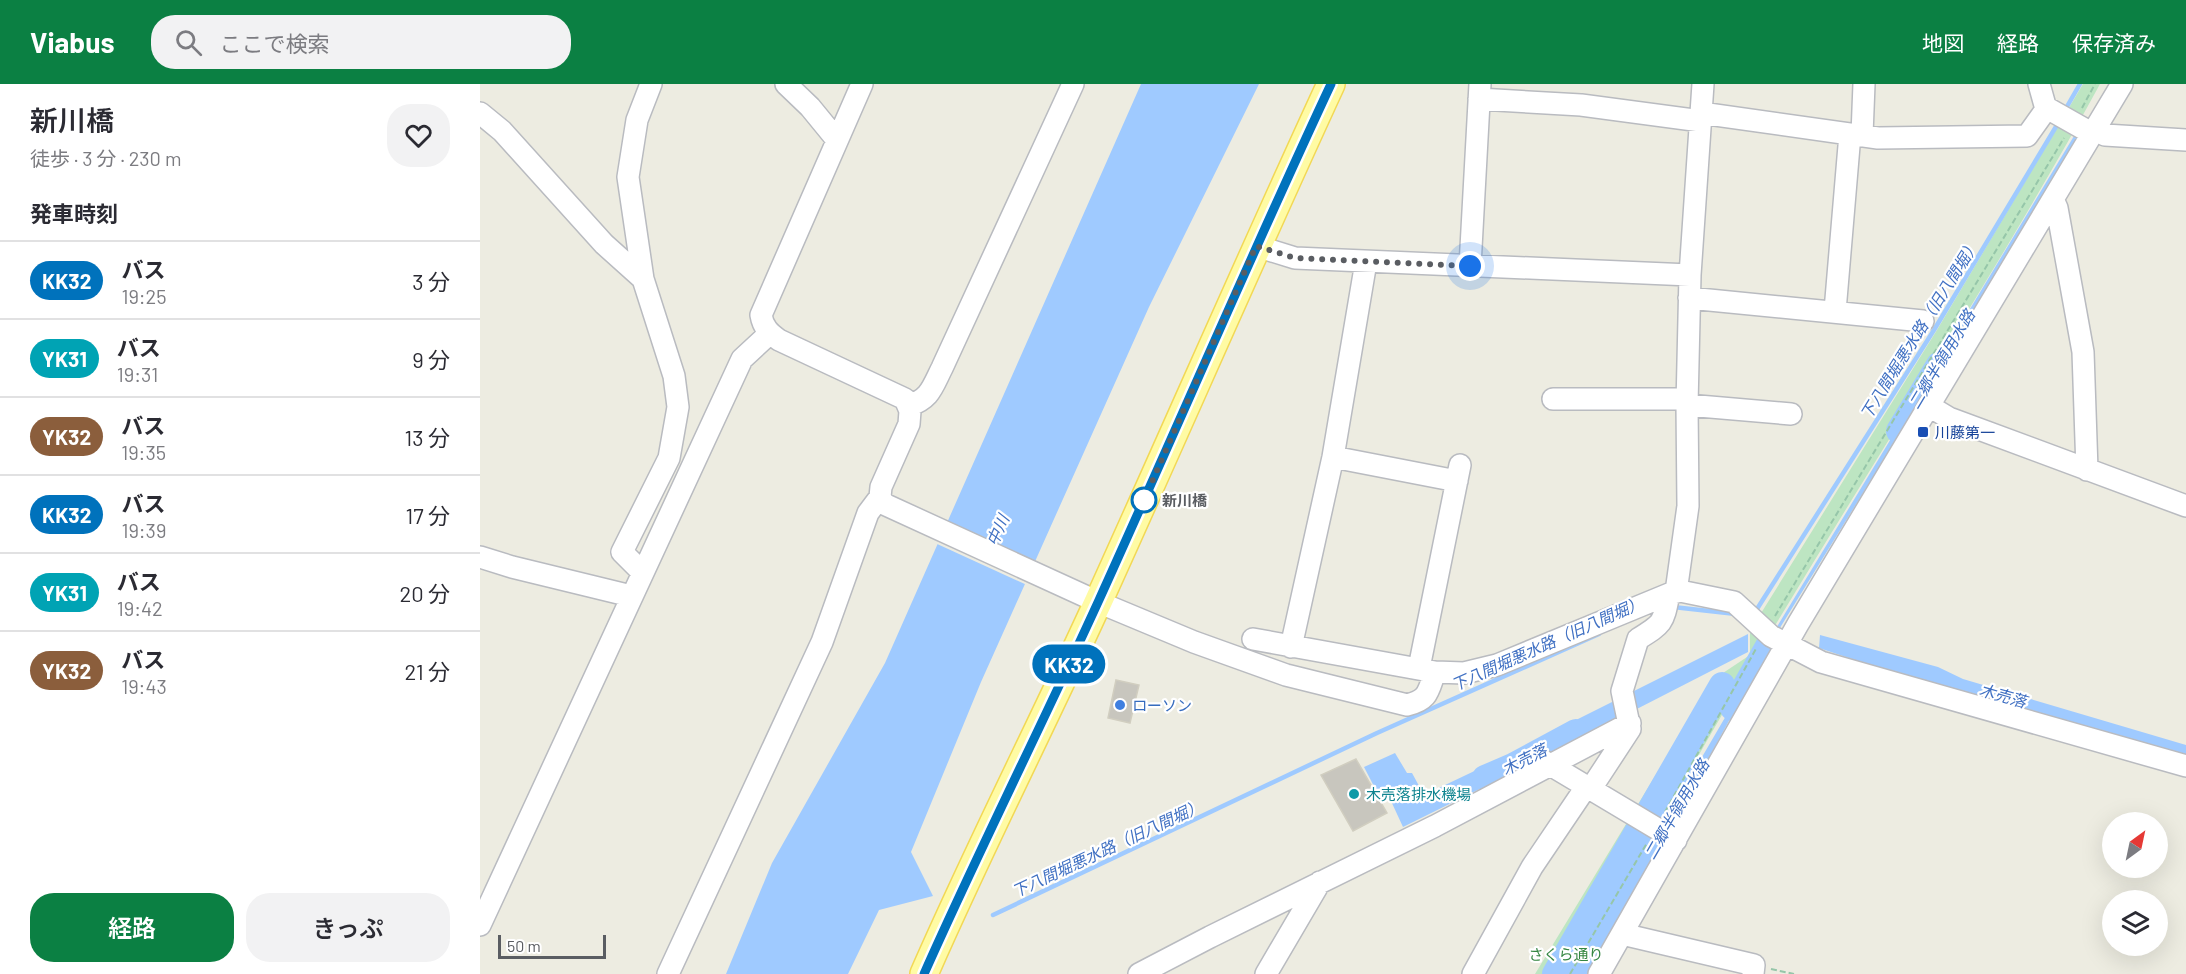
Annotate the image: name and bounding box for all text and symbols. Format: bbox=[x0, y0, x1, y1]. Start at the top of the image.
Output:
search box bbox=[151, 15, 571, 69]
text: Viabus bbox=[30, 25, 115, 59]
icon: search bbox=[172, 26, 205, 59]
text: ここで検索 bbox=[220, 30, 330, 56]
text: 地図 bbox=[1922, 30, 1964, 55]
text: 経路 bbox=[1997, 30, 2039, 55]
text: 保存済み bbox=[2072, 30, 2156, 55]
text: 新川橋 bbox=[30, 103, 114, 137]
button: heart bbox=[387, 104, 450, 167]
text: 徒歩 · 3 分 · 230 m bbox=[30, 146, 181, 170]
text: 発車時刻 bbox=[30, 200, 118, 226]
water label: 下八間堀悪水路（旧八間堀） bbox=[1856, 236, 1982, 422]
your location bbox=[1455, 251, 1485, 281]
text: バス bbox=[121, 256, 165, 282]
text: KK32 bbox=[42, 268, 91, 293]
text: 3 分 bbox=[412, 268, 450, 294]
text: 19:25 bbox=[121, 284, 167, 308]
water label: 二郷半領用水路 bbox=[1904, 304, 1979, 412]
text: バス bbox=[117, 334, 161, 360]
text: YK31 bbox=[42, 346, 87, 371]
text: 9 分 bbox=[412, 346, 450, 372]
text: 19:31 bbox=[117, 362, 158, 386]
text: バス bbox=[121, 412, 165, 438]
place label: 川藤第一 bbox=[1935, 423, 1995, 441]
text: YK32 bbox=[42, 424, 91, 449]
text: 13 分 bbox=[405, 424, 450, 450]
marker: 川藤第一 bbox=[1916, 425, 1930, 439]
text: 19:35 bbox=[121, 440, 166, 464]
marker: 新川橋 bbox=[1131, 487, 1157, 513]
text: バス bbox=[121, 490, 165, 516]
place label: 新川橋 bbox=[1162, 491, 1208, 509]
text: KK32 bbox=[42, 502, 91, 527]
text: 17 分 bbox=[405, 502, 450, 528]
water label: 中川 bbox=[982, 510, 1013, 548]
text: 19:39 bbox=[121, 518, 166, 542]
text: バス bbox=[117, 568, 161, 594]
text: YK31 bbox=[42, 580, 87, 605]
text: 20 分 bbox=[399, 580, 450, 606]
water label: 下八間堀悪水路（旧八間堀） bbox=[1448, 592, 1646, 694]
text: 19:42 bbox=[117, 596, 163, 620]
line badge: KK32 bbox=[1027, 644, 1111, 684]
text: バス bbox=[121, 646, 165, 672]
text: KK32 bbox=[1044, 652, 1094, 677]
text: YK32 bbox=[42, 658, 91, 683]
text: 21 分 bbox=[404, 658, 450, 684]
text: 19:43 bbox=[121, 674, 167, 698]
water label: 木売落 bbox=[1977, 679, 2032, 712]
place label: ローソン bbox=[1132, 696, 1192, 714]
marker: ローソン bbox=[1113, 698, 1127, 712]
water label: 木売落 bbox=[1498, 738, 1552, 778]
water label: 二郷半領用水路 bbox=[1640, 754, 1713, 862]
place label: 木売落排水機場 bbox=[1366, 785, 1471, 803]
marker: 木売落排水機場 bbox=[1347, 787, 1361, 801]
water label: 下八間堀悪水路（旧八間堀） bbox=[1009, 795, 1205, 901]
north arrow bbox=[2102, 812, 2168, 878]
map controls bbox=[2102, 812, 2168, 956]
button: layers bbox=[2102, 890, 2168, 956]
button: 経路 bbox=[30, 893, 234, 962]
button: きっぷ bbox=[246, 893, 450, 962]
scale bar bbox=[498, 932, 606, 960]
text: 50 m bbox=[507, 936, 541, 955]
park label: さくら通り bbox=[1528, 945, 1604, 963]

